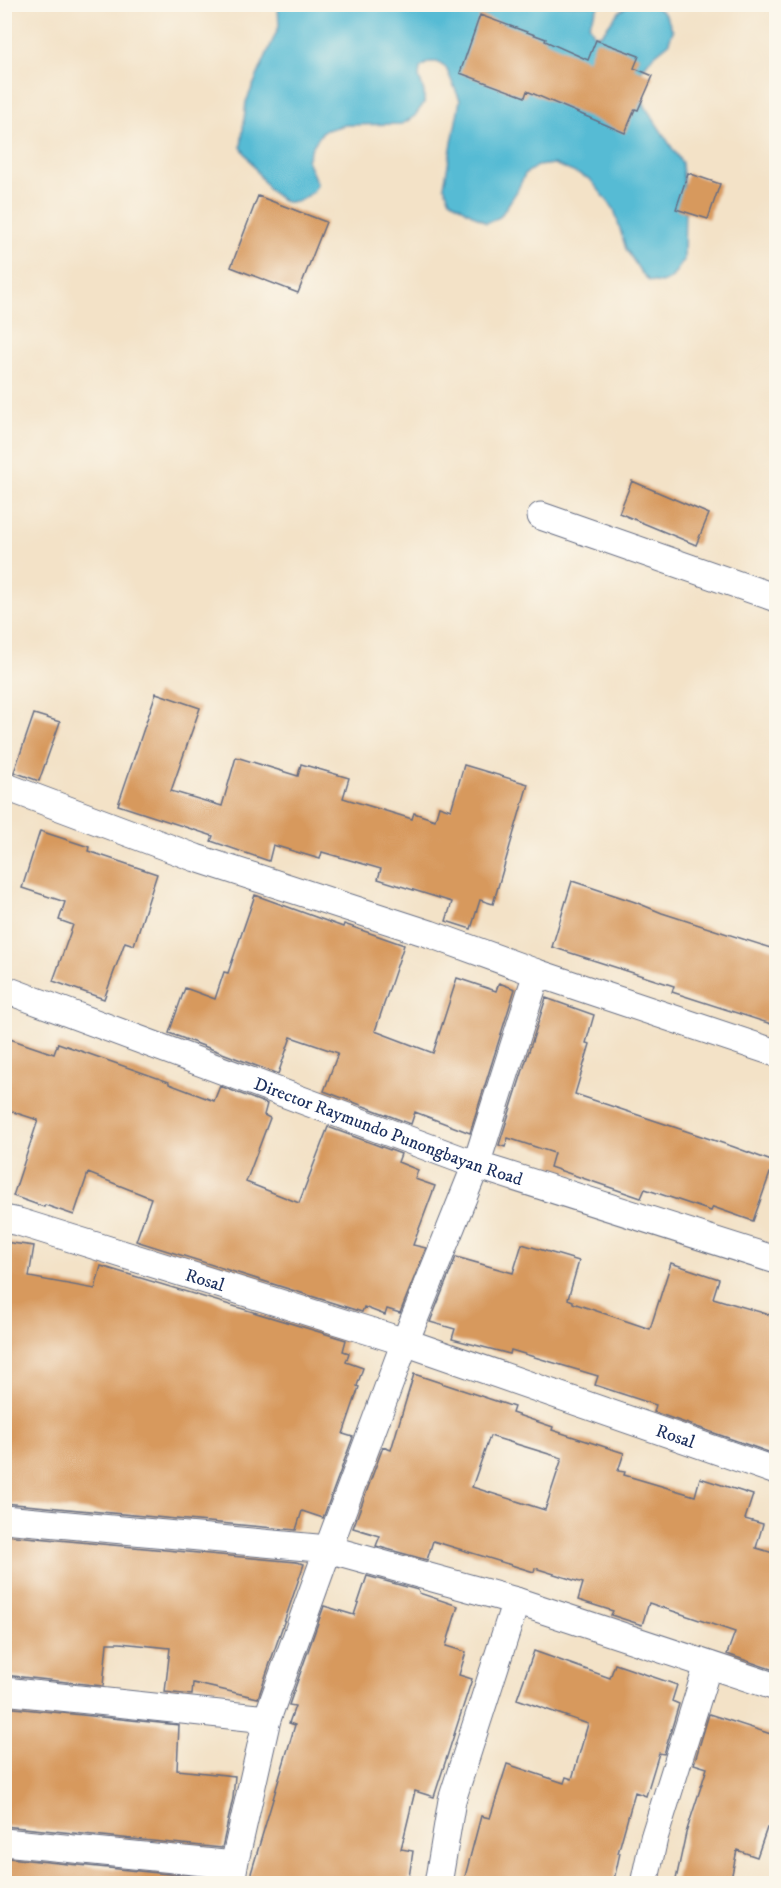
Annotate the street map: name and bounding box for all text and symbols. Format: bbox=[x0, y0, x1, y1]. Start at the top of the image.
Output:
street label: Director Raymundo Punongbayan Road bbox=[251, 1073, 525, 1191]
street label: Rosal bbox=[182, 1264, 227, 1297]
street label: Rosal bbox=[653, 1420, 698, 1454]

